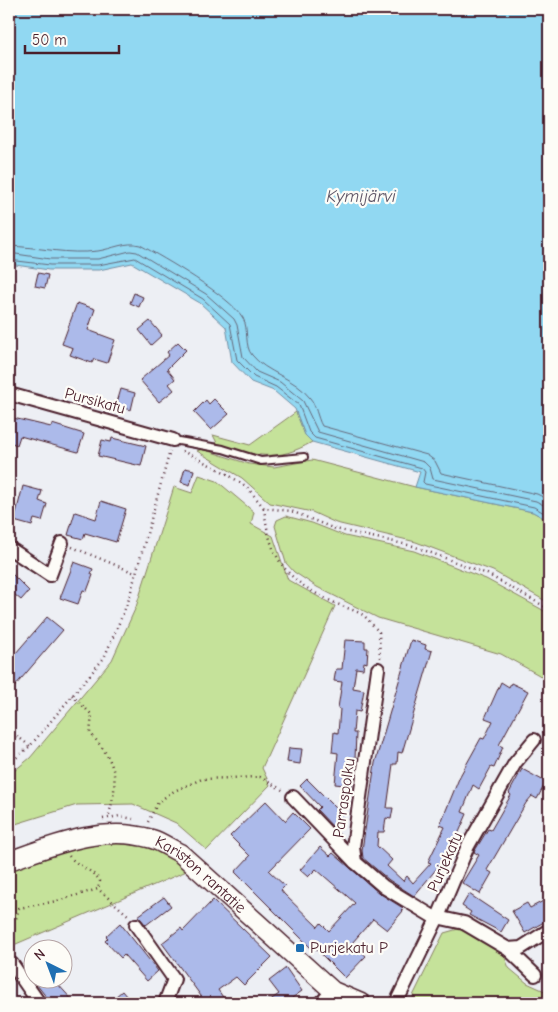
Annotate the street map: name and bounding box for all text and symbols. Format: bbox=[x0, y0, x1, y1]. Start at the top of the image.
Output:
scale bar bbox=[25, 22, 119, 54]
text: 50 m bbox=[32, 31, 67, 49]
water label: Kymijärvi bbox=[326, 186, 397, 207]
street label: Pursikatu bbox=[63, 384, 127, 418]
street label: Parraspolku bbox=[330, 757, 358, 839]
street label: Purjekatu bbox=[424, 829, 466, 895]
street label: Kariston rantatie bbox=[152, 832, 250, 917]
place label: Purjekatu P bbox=[310, 939, 388, 957]
north arrow bbox=[22, 940, 72, 990]
marker: Purjekatu P bbox=[294, 942, 306, 954]
text: N bbox=[31, 945, 49, 964]

